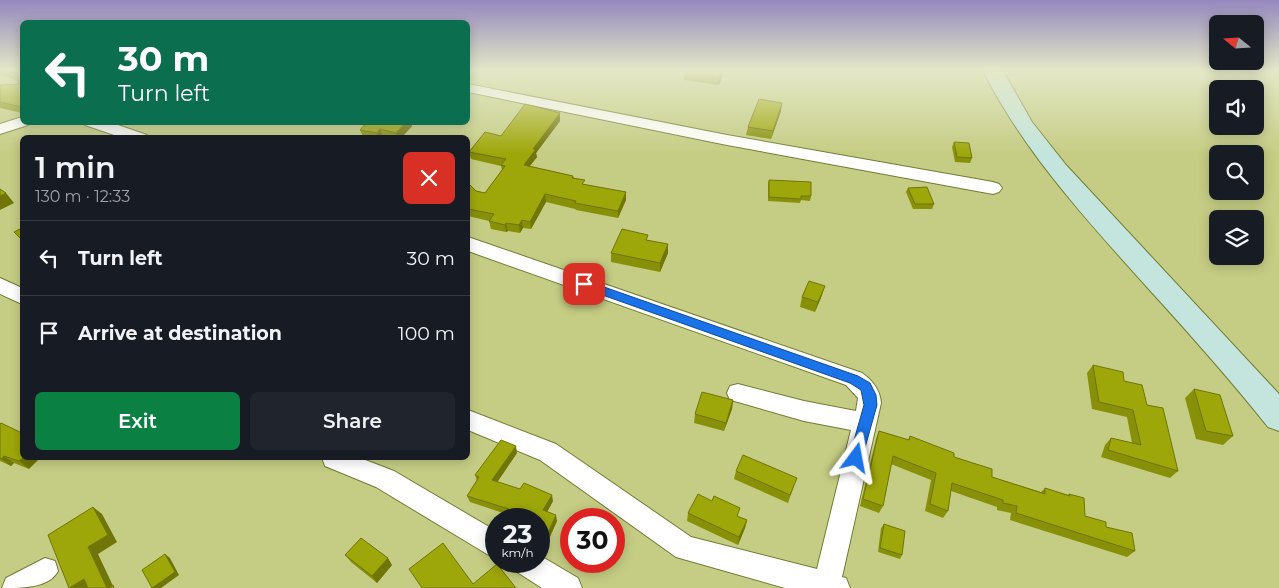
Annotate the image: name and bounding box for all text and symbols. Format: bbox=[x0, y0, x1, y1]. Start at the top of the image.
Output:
north arrow bbox=[1209, 15, 1264, 70]
map controls bbox=[1209, 15, 1264, 265]
text: 30 m bbox=[118, 37, 209, 80]
icon: left bbox=[35, 40, 100, 105]
text: Turn left bbox=[118, 80, 210, 107]
button: sound bbox=[1209, 80, 1264, 135]
button: search bbox=[1209, 145, 1264, 200]
text: 1 min bbox=[35, 149, 116, 186]
button: close bbox=[403, 152, 455, 204]
text: 130 m · 12:33 bbox=[35, 187, 130, 206]
button: layers bbox=[1209, 210, 1264, 265]
icon: left bbox=[35, 244, 63, 272]
text: Turn left bbox=[78, 247, 163, 270]
text: 30 m bbox=[407, 247, 455, 270]
pin bbox=[563, 263, 605, 305]
icon: arrive bbox=[570, 270, 598, 298]
icon: arrive bbox=[35, 319, 63, 347]
text: Arrive at destination bbox=[78, 322, 282, 345]
text: 100 m bbox=[398, 322, 455, 345]
button: Exit bbox=[35, 392, 240, 450]
button: Share bbox=[250, 392, 455, 450]
position arrow bbox=[829, 431, 881, 483]
speed limit sign: 30 bbox=[560, 508, 625, 573]
text: 23 bbox=[503, 519, 532, 549]
text: km/h bbox=[501, 545, 534, 560]

